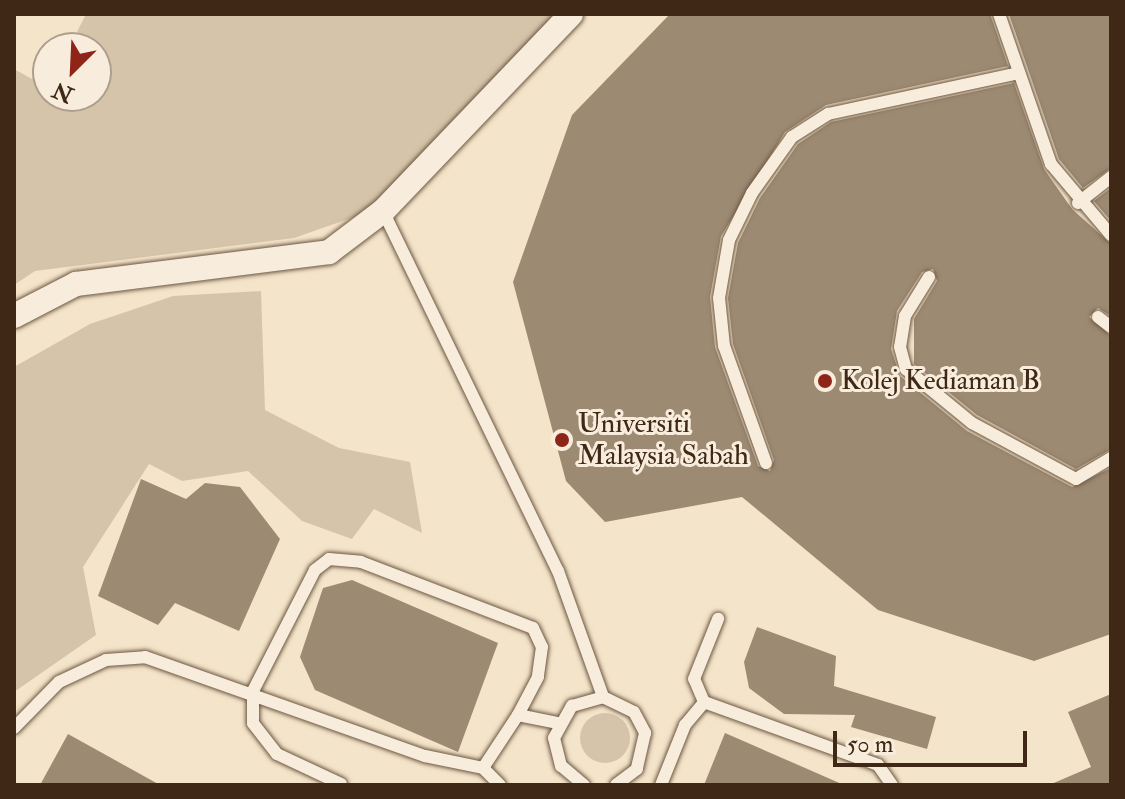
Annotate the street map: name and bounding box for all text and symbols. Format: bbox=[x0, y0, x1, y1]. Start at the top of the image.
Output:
north arrow bbox=[32, 32, 112, 112]
text: N bbox=[48, 75, 78, 109]
place label: Kolej Kediaman B bbox=[841, 364, 1040, 398]
marker: Kolej Kediaman B bbox=[816, 372, 834, 390]
place label: Universiti Malaysia Sabah bbox=[578, 407, 749, 473]
marker: Universiti Malaysia Sabah bbox=[553, 431, 571, 449]
scale bar bbox=[837, 715, 1031, 765]
text: 50 m bbox=[847, 729, 893, 760]

